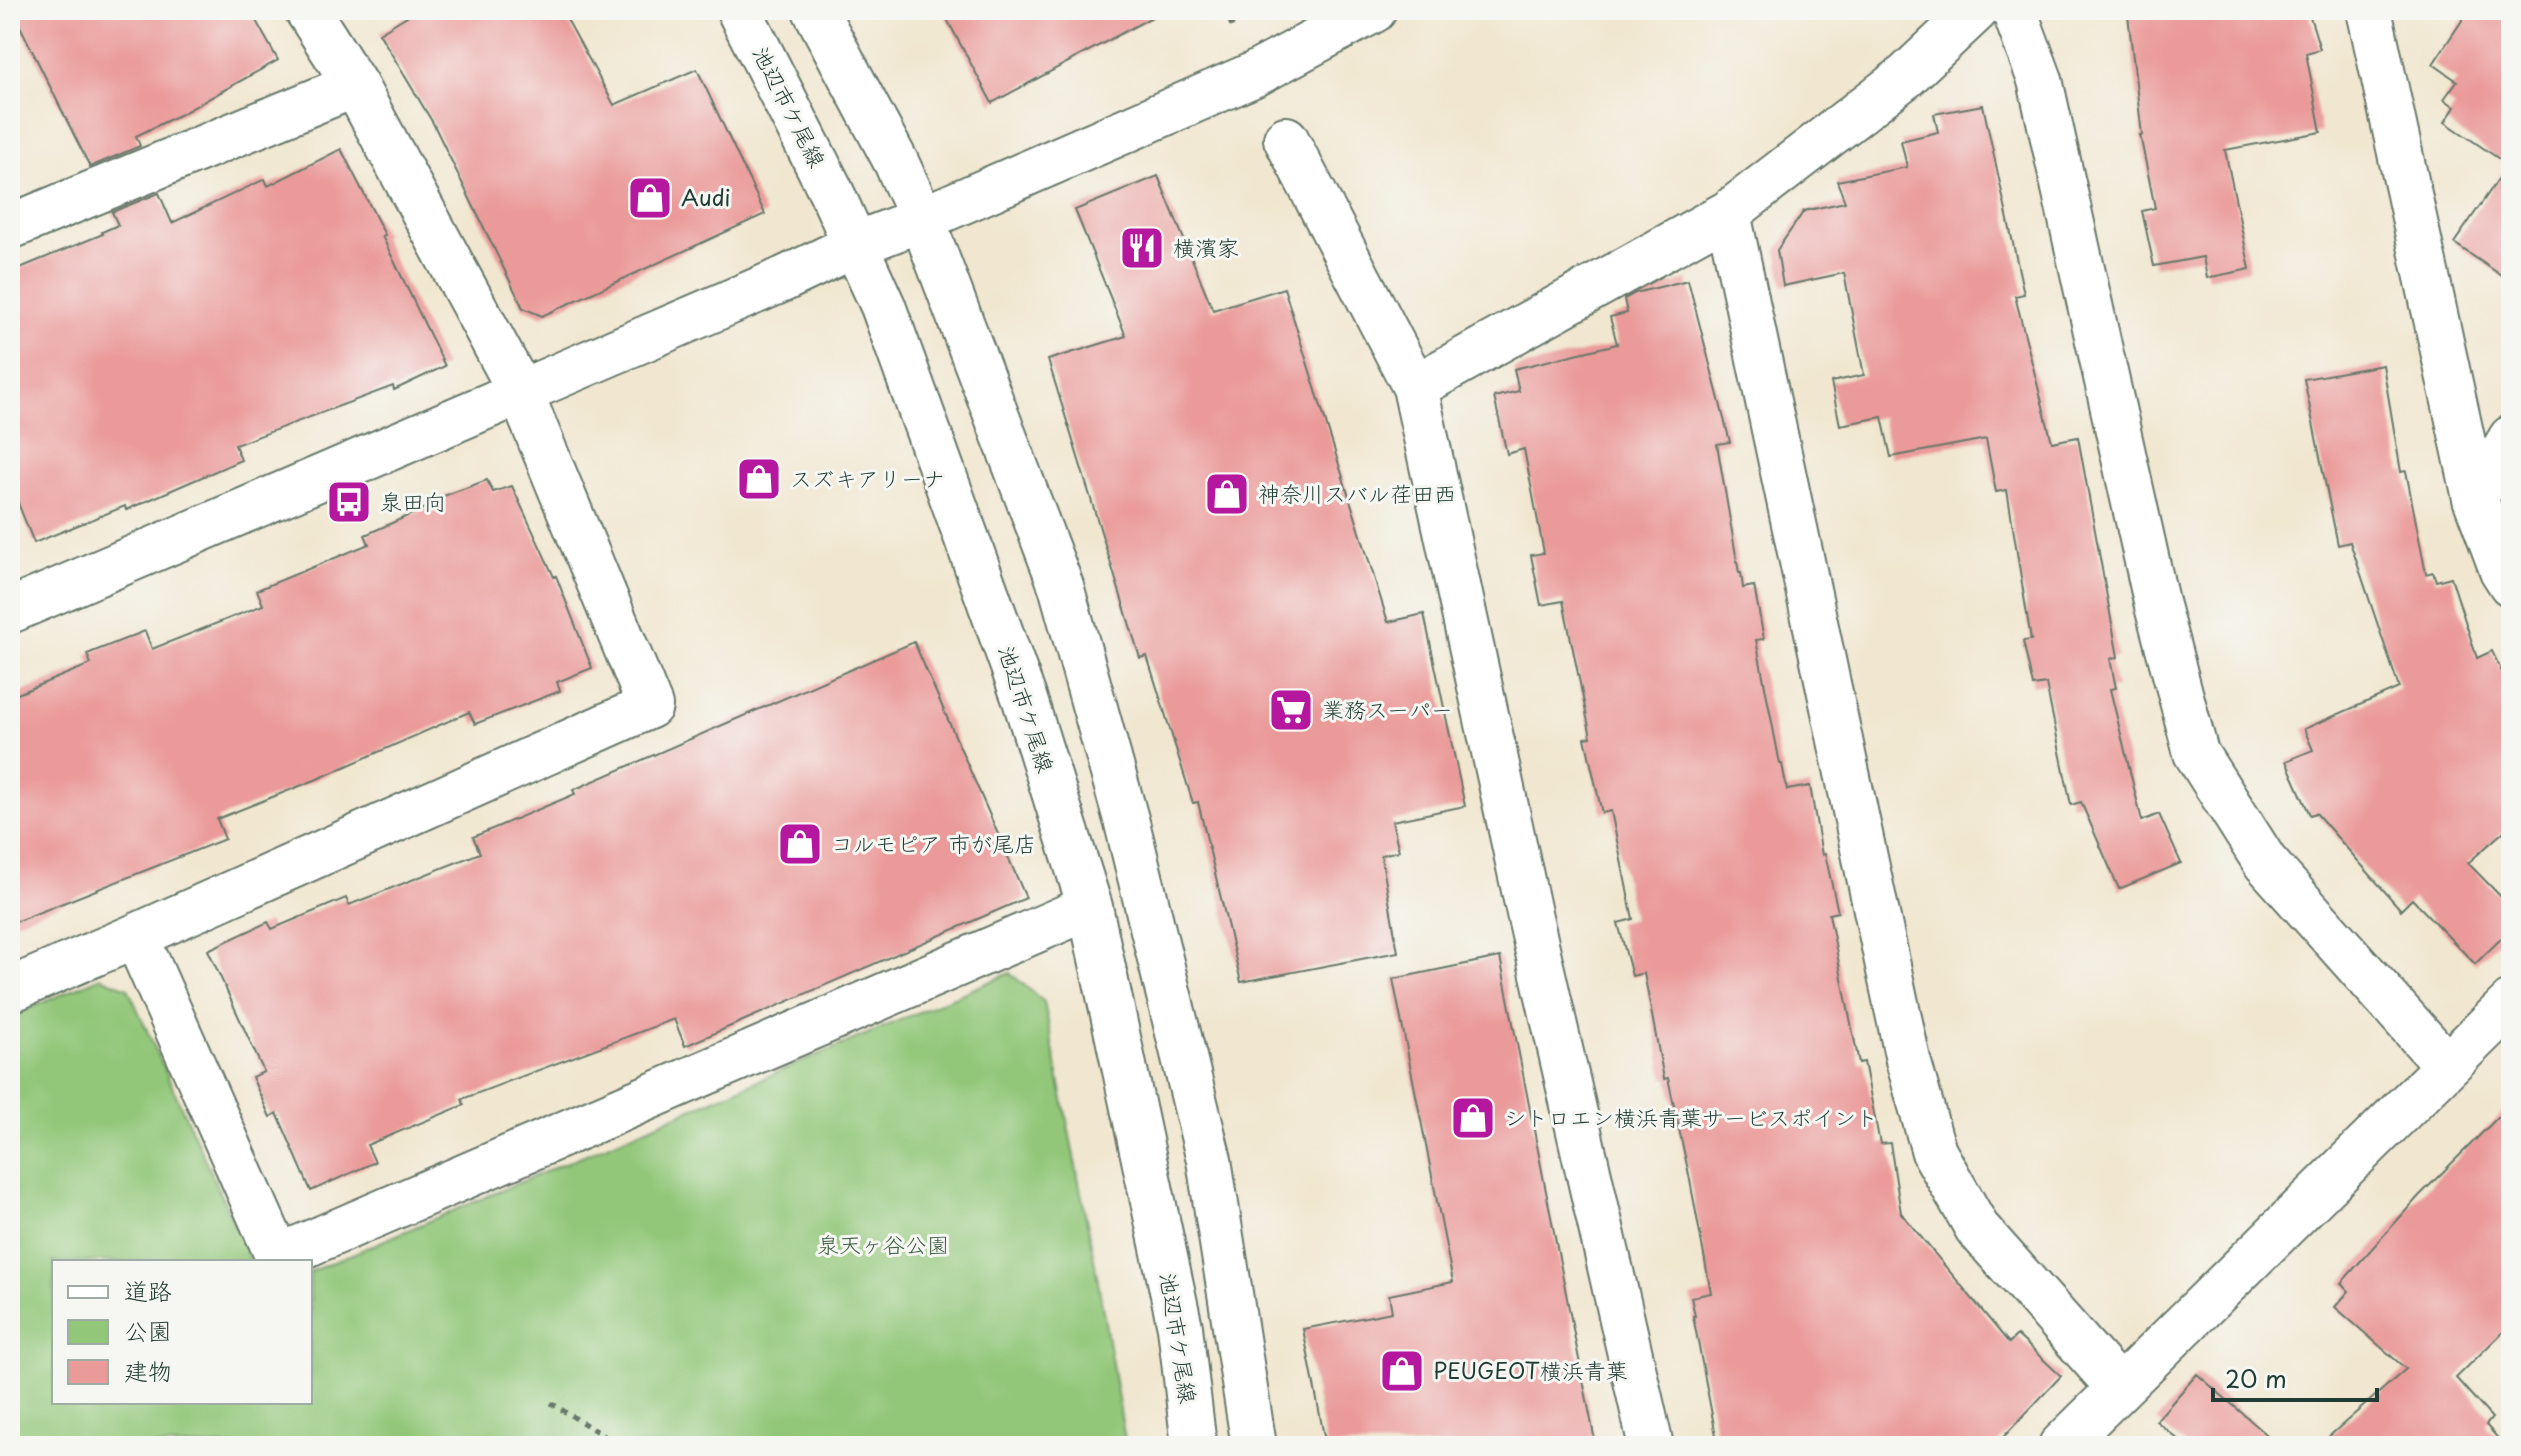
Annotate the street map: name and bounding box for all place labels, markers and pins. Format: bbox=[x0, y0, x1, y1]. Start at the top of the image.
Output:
shop icon: Audi bbox=[626, 174, 674, 222]
place label: Audi bbox=[681, 180, 731, 213]
restaurant icon: 横濱家 bbox=[1118, 224, 1166, 272]
place label: 横濱家 bbox=[1173, 230, 1239, 263]
shop icon: スズキアリーナ bbox=[735, 455, 783, 503]
place label: スズキアリーナ bbox=[790, 461, 945, 494]
shop icon: 神奈川スバル荏田西 bbox=[1203, 470, 1251, 518]
place label: 神奈川スバル荏田西 bbox=[1258, 476, 1456, 509]
bus stop icon: 泉田向 bbox=[325, 478, 373, 526]
place label: 泉田向 bbox=[380, 484, 446, 517]
supermarket icon: 業務スーパー bbox=[1267, 686, 1315, 734]
place label: 業務スーパー bbox=[1322, 692, 1453, 725]
shop icon: コルモピア 市が尾店 bbox=[776, 820, 824, 868]
place label: コルモピア 市が尾店 bbox=[831, 826, 1036, 859]
shop icon: シトロエン横浜青葉サービスポイント bbox=[1449, 1094, 1497, 1142]
place label: シトロエン横浜青葉サービスポイント bbox=[1504, 1100, 1878, 1133]
shop icon: PEUGEOT横浜青葉 bbox=[1378, 1347, 1426, 1395]
place label: PEUGEOT横浜青葉 bbox=[1433, 1353, 1628, 1386]

